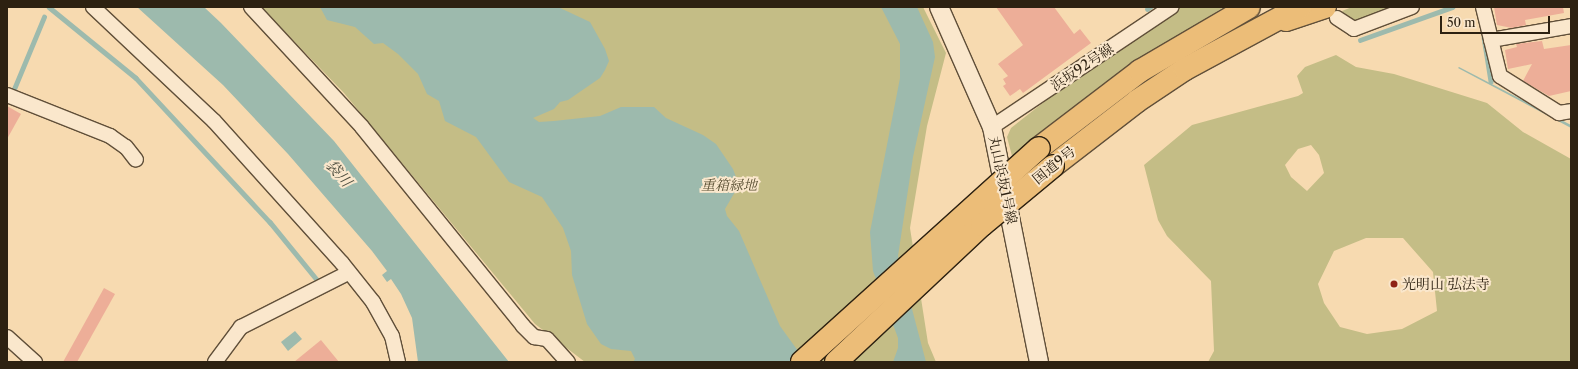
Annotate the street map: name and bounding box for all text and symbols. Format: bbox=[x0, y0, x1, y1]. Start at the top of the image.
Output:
scale bar bbox=[1442, 8, 1552, 34]
text: 50 m bbox=[1447, 15, 1476, 30]
street label: 浜坂92号線 bbox=[1047, 40, 1117, 94]
street label: 丸山浜坂1号線 bbox=[985, 134, 1021, 226]
street label: 国道9号 bbox=[1029, 143, 1079, 187]
water label: 袋川 bbox=[322, 156, 356, 190]
park label: 重箱緑地 bbox=[701, 177, 757, 193]
place label: 光明山 弘法寺 bbox=[1402, 276, 1490, 292]
marker: 光明山 弘法寺 bbox=[1389, 279, 1399, 289]

